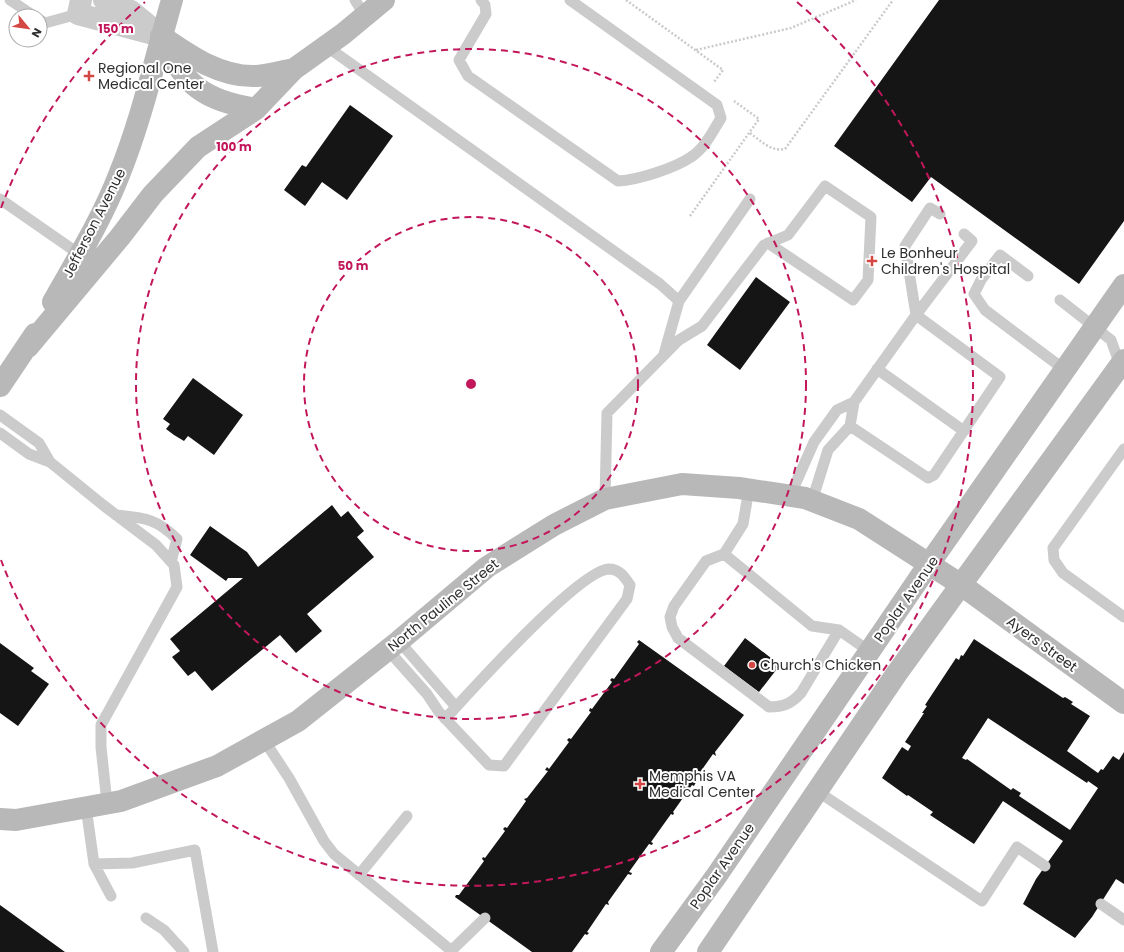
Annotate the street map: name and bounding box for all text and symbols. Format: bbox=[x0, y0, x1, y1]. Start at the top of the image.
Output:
north arrow bbox=[8, 8, 48, 48]
text: 150 m bbox=[98, 20, 134, 37]
text: N bbox=[28, 25, 46, 40]
place label: Regional One Medical Center bbox=[98, 58, 204, 94]
marker: Regional One Medical Center bbox=[83, 70, 95, 82]
text: 100 m bbox=[216, 138, 252, 155]
street label: Jefferson Avenue bbox=[58, 164, 130, 281]
place label: Le Bonheur Children's Hospital bbox=[881, 243, 1010, 279]
marker: Le Bonheur Children's Hospital bbox=[866, 255, 878, 267]
text: 50 m bbox=[338, 257, 369, 274]
centre of rings bbox=[464, 377, 478, 391]
street label: Poplar Avenue bbox=[869, 552, 943, 646]
street label: North Pauline Street bbox=[383, 554, 503, 656]
street label: Ayers Street bbox=[1002, 611, 1082, 677]
place label: Church's Chicken bbox=[760, 655, 881, 675]
marker: Church's Chicken bbox=[747, 660, 757, 670]
place label: Memphis VA Medical Center bbox=[649, 766, 755, 802]
marker: Memphis VA Medical Center bbox=[634, 778, 646, 790]
street label: Poplar Avenue bbox=[685, 819, 759, 913]

